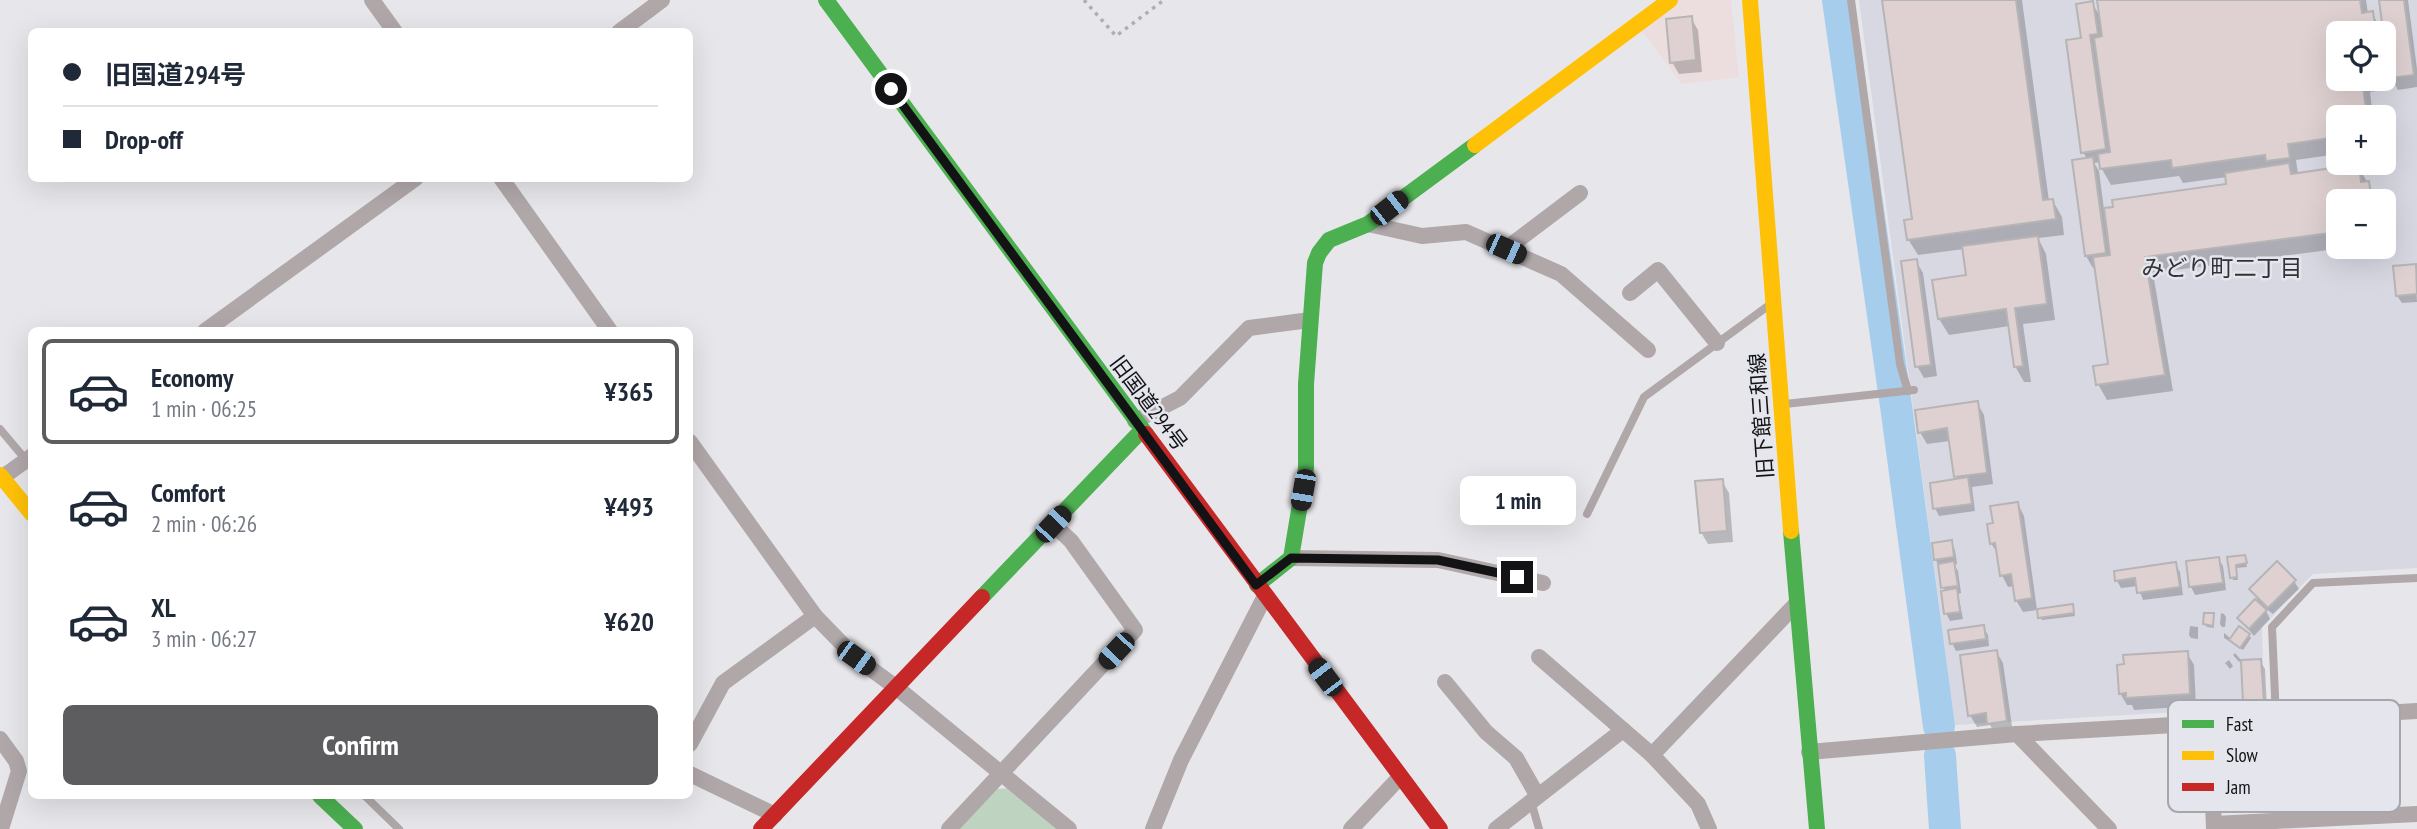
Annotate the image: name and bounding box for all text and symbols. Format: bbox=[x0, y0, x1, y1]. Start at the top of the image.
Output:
map controls bbox=[2326, 21, 2396, 259]
button: locate bbox=[2326, 21, 2396, 91]
text: 旧国道294号 bbox=[105, 58, 246, 91]
route start bbox=[875, 73, 907, 105]
button: + bbox=[2326, 105, 2396, 175]
text: Drop-off bbox=[105, 123, 183, 156]
car bbox=[1366, 187, 1413, 229]
button: − bbox=[2326, 189, 2396, 259]
car bbox=[1483, 231, 1530, 267]
district label: みどり町二丁目 bbox=[2142, 253, 2303, 282]
street label: 旧国道294号 bbox=[1104, 350, 1194, 456]
street label: 旧下館三和線 bbox=[1743, 352, 1779, 480]
icon: car bbox=[67, 360, 130, 423]
text: Economy bbox=[151, 361, 233, 394]
text: ¥365 bbox=[604, 375, 654, 408]
text: 1 min · 06:25 bbox=[151, 394, 257, 423]
car bbox=[1290, 467, 1317, 513]
icon: car bbox=[67, 475, 130, 538]
text: Comfort bbox=[151, 476, 225, 509]
callout: 1 min bbox=[1459, 476, 1575, 524]
text: 1 min bbox=[1495, 486, 1541, 515]
text: ¥493 bbox=[604, 490, 654, 523]
car bbox=[1031, 501, 1076, 547]
text: 2 min · 06:26 bbox=[151, 509, 257, 538]
route end bbox=[1501, 561, 1533, 593]
icon: car bbox=[67, 590, 130, 653]
text: XL bbox=[151, 591, 176, 624]
text: ¥620 bbox=[604, 605, 654, 638]
text: 3 min · 06:27 bbox=[151, 624, 257, 653]
car bbox=[1094, 628, 1139, 674]
car bbox=[833, 637, 880, 679]
car bbox=[1304, 654, 1347, 700]
legend bbox=[2168, 700, 2400, 812]
button: Confirm bbox=[63, 705, 658, 785]
text: Fast bbox=[2226, 712, 2254, 736]
text: Slow bbox=[2226, 743, 2259, 767]
text: Jam bbox=[2225, 775, 2251, 799]

